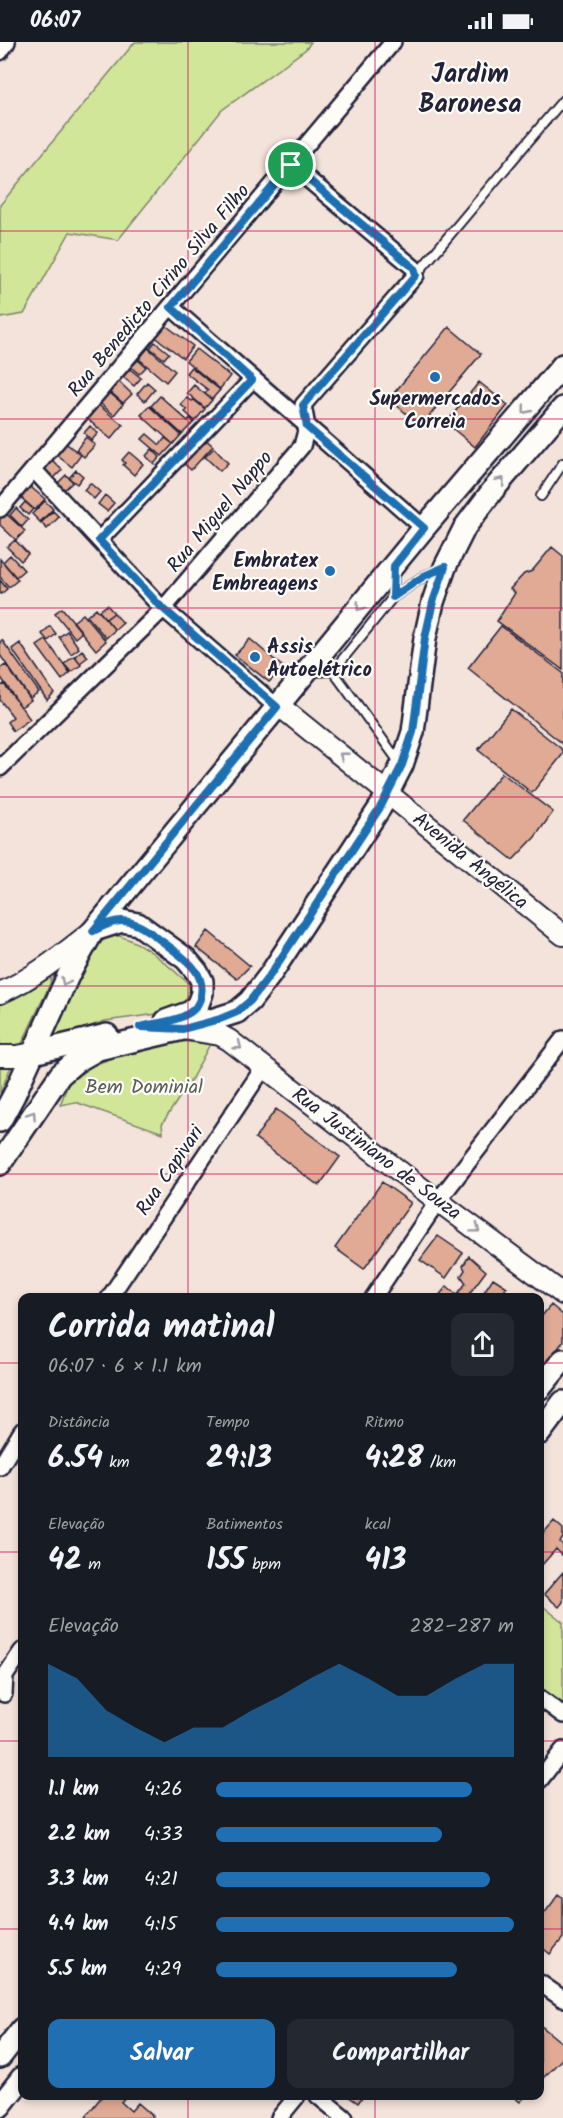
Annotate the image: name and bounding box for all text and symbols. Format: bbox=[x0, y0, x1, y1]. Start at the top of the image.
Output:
text: 06:07 bbox=[30, 4, 80, 39]
district label: Jardim Baronesa bbox=[418, 54, 522, 126]
pin bbox=[265, 139, 316, 190]
icon: arrive bbox=[274, 148, 307, 181]
street label: Rua Benedicto Cirino Silva Filho bbox=[60, 177, 259, 405]
marker: Supermercados Correia bbox=[428, 370, 442, 384]
place label: Supermercados Correia bbox=[369, 384, 501, 439]
one-way arrow bbox=[522, 403, 533, 414]
street label: Rua Miguel Nappo bbox=[160, 444, 281, 581]
one-way arrow bbox=[493, 477, 504, 488]
place label: Embratex Embreagens bbox=[212, 546, 319, 601]
marker: Embratex Embreagens bbox=[323, 564, 337, 578]
one-way arrow bbox=[356, 600, 367, 611]
place label: Assis Autoelétrico bbox=[267, 632, 372, 687]
marker: Assis Autoelétrico bbox=[248, 650, 262, 664]
one-way arrow bbox=[339, 752, 350, 763]
street label: Avenida Angélica bbox=[405, 805, 535, 918]
one-way arrow bbox=[61, 976, 73, 987]
one-way arrow bbox=[231, 1039, 242, 1050]
park label: Bem Dominial bbox=[85, 1072, 203, 1104]
street label: Rua Justiniano de Souza bbox=[284, 1080, 468, 1229]
one-way arrow bbox=[25, 1111, 36, 1122]
street label: Rua Capivari bbox=[128, 1118, 214, 1223]
one-way arrow bbox=[469, 1221, 480, 1232]
text: Corrida matinal bbox=[48, 1302, 274, 1355]
button: share bbox=[451, 1313, 514, 1376]
text: 06:07 · 6 × 1.1 km bbox=[48, 1351, 202, 1383]
text: Distância bbox=[48, 1410, 110, 1435]
text: Tempo bbox=[206, 1410, 250, 1435]
text: Ritmo bbox=[365, 1410, 404, 1435]
text: 6.54 bbox=[48, 1435, 103, 1483]
text: 29:13 bbox=[206, 1435, 272, 1483]
text: 4:28 bbox=[365, 1435, 424, 1483]
text: km bbox=[103, 1450, 130, 1475]
text: /km bbox=[424, 1450, 456, 1475]
text: Elevação bbox=[48, 1512, 105, 1537]
text: Batimentos bbox=[206, 1512, 283, 1537]
text: kcal bbox=[365, 1512, 391, 1537]
text: 42 bbox=[48, 1537, 82, 1585]
text: 155 bbox=[206, 1537, 246, 1585]
text: 413 bbox=[365, 1537, 406, 1585]
text: m bbox=[82, 1552, 101, 1577]
text: bpm bbox=[246, 1552, 281, 1577]
text: Elevação bbox=[48, 1611, 119, 1643]
text: 282–287 m bbox=[410, 1611, 514, 1643]
text: 1.1 km bbox=[48, 1774, 99, 1806]
text: 4:26 bbox=[144, 1774, 183, 1806]
text: 2.2 km bbox=[48, 1819, 110, 1851]
text: 4:33 bbox=[144, 1819, 183, 1851]
text: 3.3 km bbox=[48, 1864, 109, 1896]
text: 4:21 bbox=[144, 1864, 178, 1896]
text: 4.4 km bbox=[48, 1909, 108, 1941]
text: 4:15 bbox=[144, 1909, 177, 1941]
text: 5.5 km bbox=[48, 1954, 107, 1986]
text: 4:29 bbox=[144, 1954, 181, 1986]
button: Salvar bbox=[48, 2019, 275, 2088]
button: Compartilhar bbox=[287, 2019, 514, 2088]

